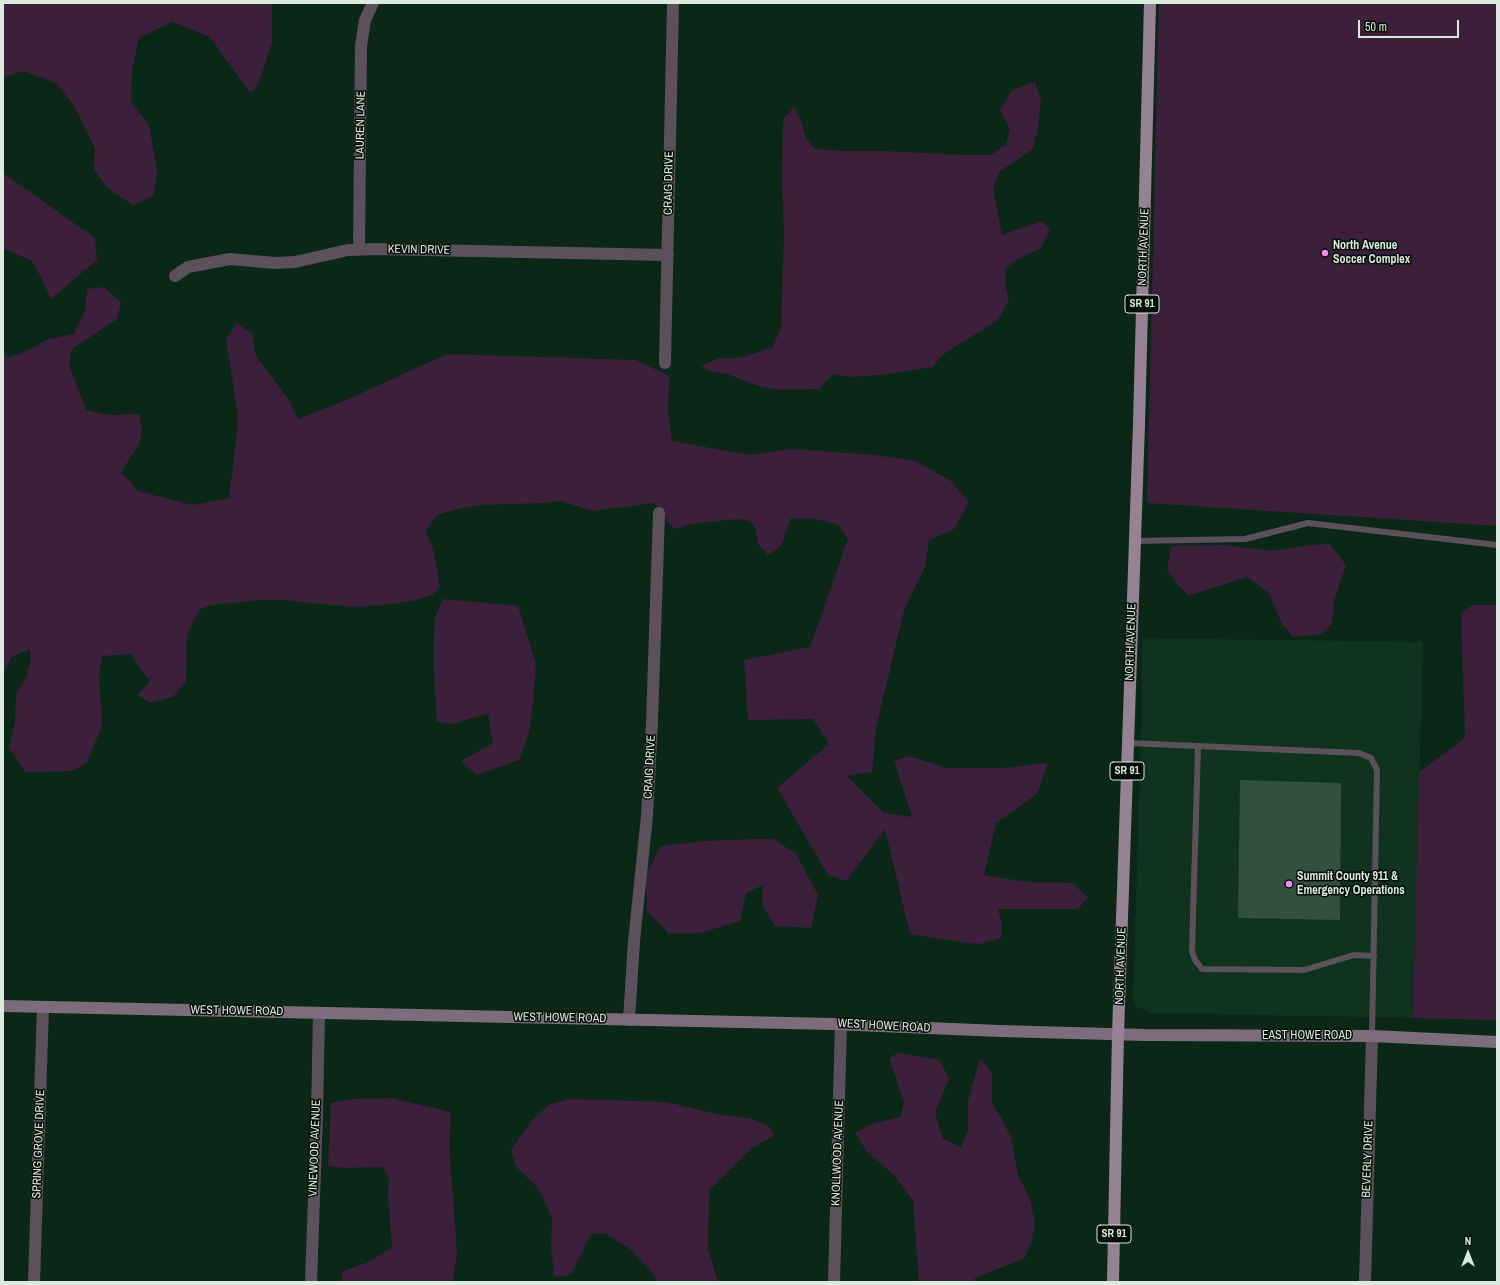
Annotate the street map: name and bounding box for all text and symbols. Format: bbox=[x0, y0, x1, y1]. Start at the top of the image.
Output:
scale bar bbox=[1360, 12, 1461, 38]
text: 50 m bbox=[1365, 19, 1387, 35]
street label: LAUREN LANE bbox=[353, 91, 369, 159]
street label: CRAIG DRIVE bbox=[661, 151, 677, 215]
street label: NORTH AVENUE bbox=[1135, 208, 1153, 286]
place label: North Avenue Soccer Complex bbox=[1333, 239, 1410, 267]
street label: KEVIN DRIVE bbox=[388, 242, 450, 258]
marker: North Avenue Soccer Complex bbox=[1320, 248, 1330, 258]
road number: SR 91 bbox=[1125, 295, 1159, 313]
street label: NORTH AVENUE bbox=[1122, 603, 1140, 681]
street label: CRAIG DRIVE bbox=[641, 735, 659, 799]
road number: SR 91 bbox=[1110, 762, 1144, 780]
place label: Summit County 911 & Emergency Operations bbox=[1297, 870, 1405, 898]
marker: Summit County 911 & Emergency Operations bbox=[1284, 879, 1294, 889]
street label: NORTH AVENUE bbox=[1112, 927, 1130, 1005]
street label: WEST HOWE ROAD bbox=[190, 1003, 284, 1019]
street label: WEST HOWE ROAD bbox=[513, 1010, 607, 1026]
street label: WEST HOWE ROAD bbox=[837, 1016, 931, 1036]
street label: EAST HOWE ROAD bbox=[1262, 1029, 1352, 1043]
street label: SPRING GROVE DRIVE bbox=[30, 1089, 48, 1199]
street label: VINEWOOD AVENUE bbox=[306, 1099, 324, 1197]
street label: KNOLLWOOD AVENUE bbox=[829, 1100, 847, 1206]
street label: BEVERLY DRIVE bbox=[1359, 1120, 1377, 1198]
road number: SR 91 bbox=[1097, 1225, 1131, 1243]
north arrow bbox=[1448, 1233, 1488, 1273]
text: N bbox=[1465, 1234, 1471, 1248]

